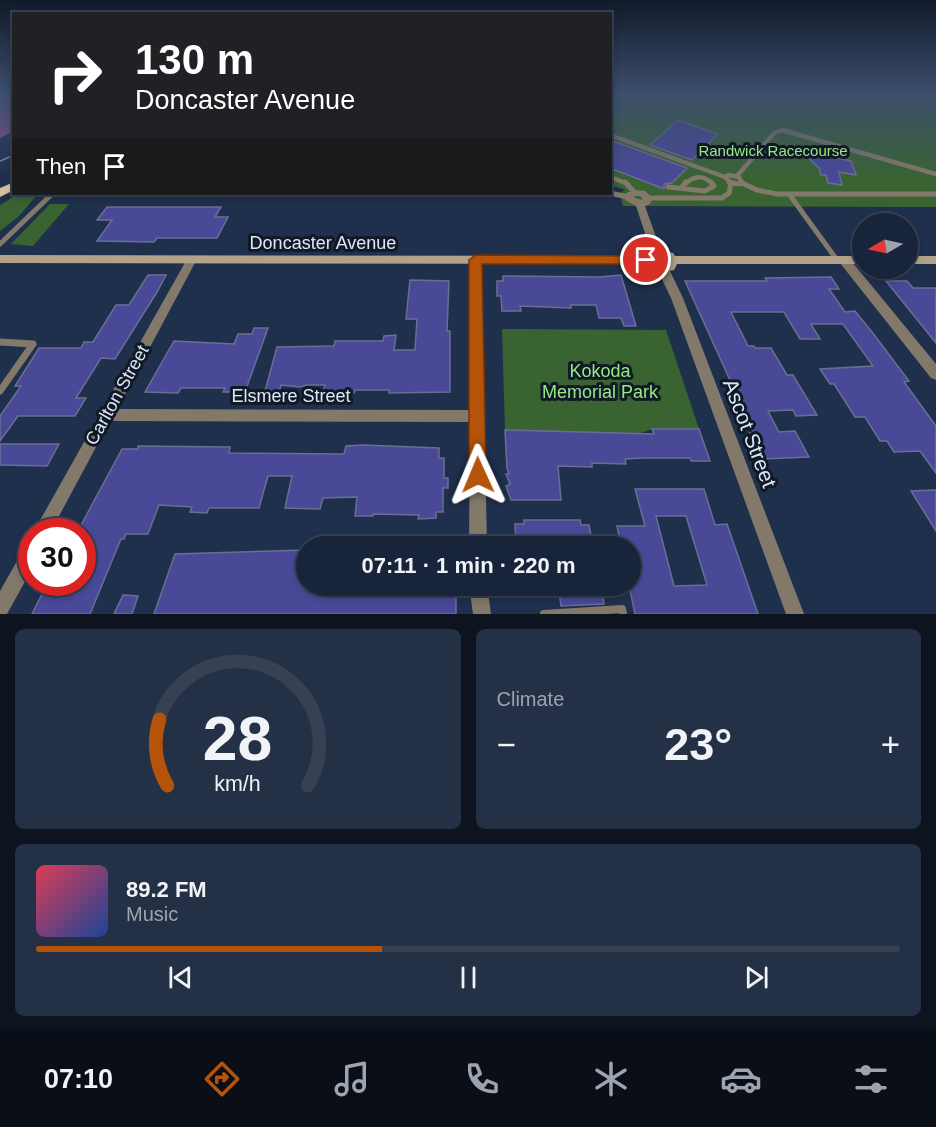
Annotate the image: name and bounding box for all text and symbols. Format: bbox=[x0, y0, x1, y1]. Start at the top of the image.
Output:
icon: right bbox=[36, 36, 114, 114]
text: 130 m bbox=[135, 36, 254, 83]
text: Doncaster Avenue bbox=[135, 85, 355, 115]
park label: Randwick Racecourse bbox=[698, 142, 848, 159]
icon: arrive bbox=[98, 150, 131, 183]
text: Then bbox=[36, 154, 86, 179]
north arrow bbox=[852, 213, 918, 279]
map controls bbox=[852, 213, 918, 279]
street label: Doncaster Avenue bbox=[250, 233, 396, 253]
pin bbox=[620, 234, 671, 285]
icon: arrive bbox=[629, 243, 662, 276]
street label: Carlton Street bbox=[81, 342, 153, 448]
park label: Kokoda Memorial Park bbox=[542, 361, 659, 402]
street label: Ascot Street bbox=[719, 375, 781, 491]
street label: Elsmere Street bbox=[231, 386, 351, 406]
position arrow bbox=[446, 443, 510, 507]
speed limit sign: 30 bbox=[18, 518, 96, 596]
text: 07:11 · 1 min · 220 m bbox=[362, 553, 576, 578]
text: Climate bbox=[497, 688, 564, 710]
text: 28 bbox=[203, 704, 272, 773]
text: 23° bbox=[664, 719, 732, 770]
text: − bbox=[497, 726, 516, 763]
text: + bbox=[881, 726, 900, 763]
text: km/h bbox=[215, 772, 261, 796]
text: 89.2 FM bbox=[126, 877, 207, 902]
text: Music bbox=[126, 903, 178, 925]
icon: previous bbox=[164, 961, 197, 994]
icon: pause bbox=[452, 961, 485, 994]
icon: next bbox=[740, 961, 773, 994]
icon: directions bbox=[201, 1058, 243, 1100]
icon: music bbox=[331, 1058, 373, 1100]
icon: phone bbox=[461, 1058, 503, 1100]
icon: climate bbox=[590, 1058, 632, 1100]
icon: car bbox=[720, 1058, 762, 1100]
icon: filters bbox=[850, 1058, 892, 1100]
text: 07:10 bbox=[44, 1064, 113, 1094]

